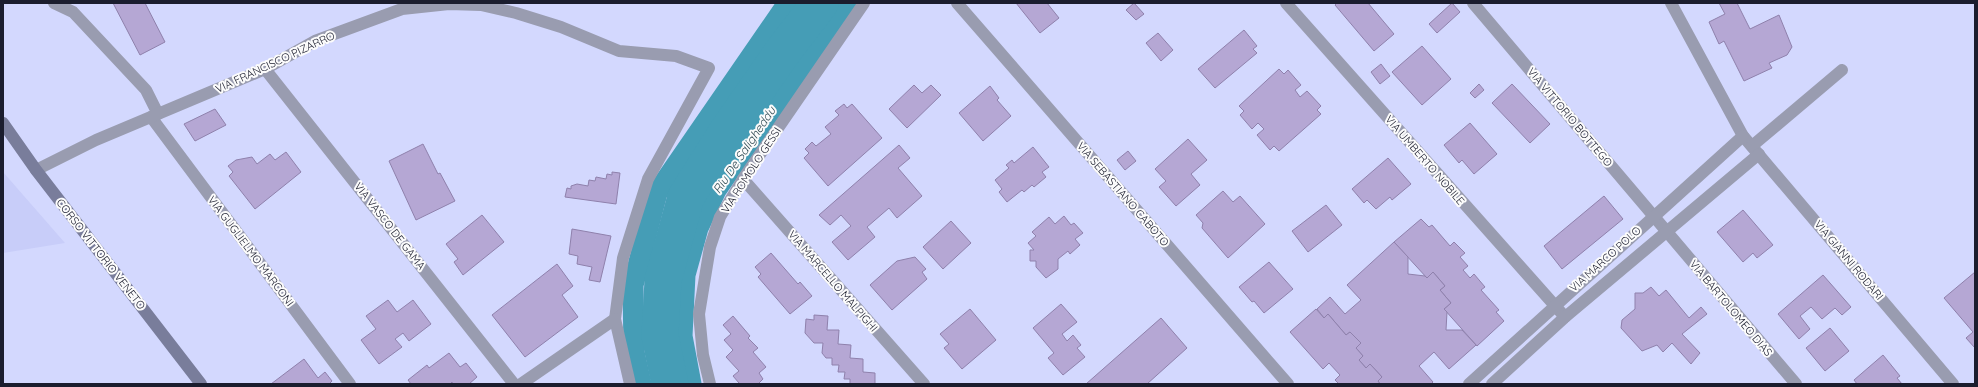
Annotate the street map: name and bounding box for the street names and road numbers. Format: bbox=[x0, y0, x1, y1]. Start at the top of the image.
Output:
street label: VIA FRANCISCO PIZARRO bbox=[213, 28, 337, 96]
street label: VIA VITTORIO BOTTEGO bbox=[1524, 65, 1616, 169]
street label: VIA UMBERTO NOBILE bbox=[1382, 112, 1468, 208]
street label: VIA ROMOLO GESSI bbox=[718, 124, 784, 216]
street label: VIA SEBASTIANO CABOTO bbox=[1074, 139, 1172, 249]
street label: VIA VASCO DE GAMA bbox=[351, 179, 429, 273]
street label: VIA GUGLIELMO MARCONI bbox=[205, 193, 297, 309]
street label: CORSO VITTORIO VENETO bbox=[53, 196, 149, 312]
street label: VIA GIANNI RODARI bbox=[1811, 217, 1887, 303]
street label: VIA MARCO POLO bbox=[1566, 223, 1644, 295]
street label: VIA MARCELLO MALPIGHI bbox=[785, 227, 881, 335]
street label: VIA BARTOLOMEO DIAS bbox=[1687, 257, 1775, 359]

